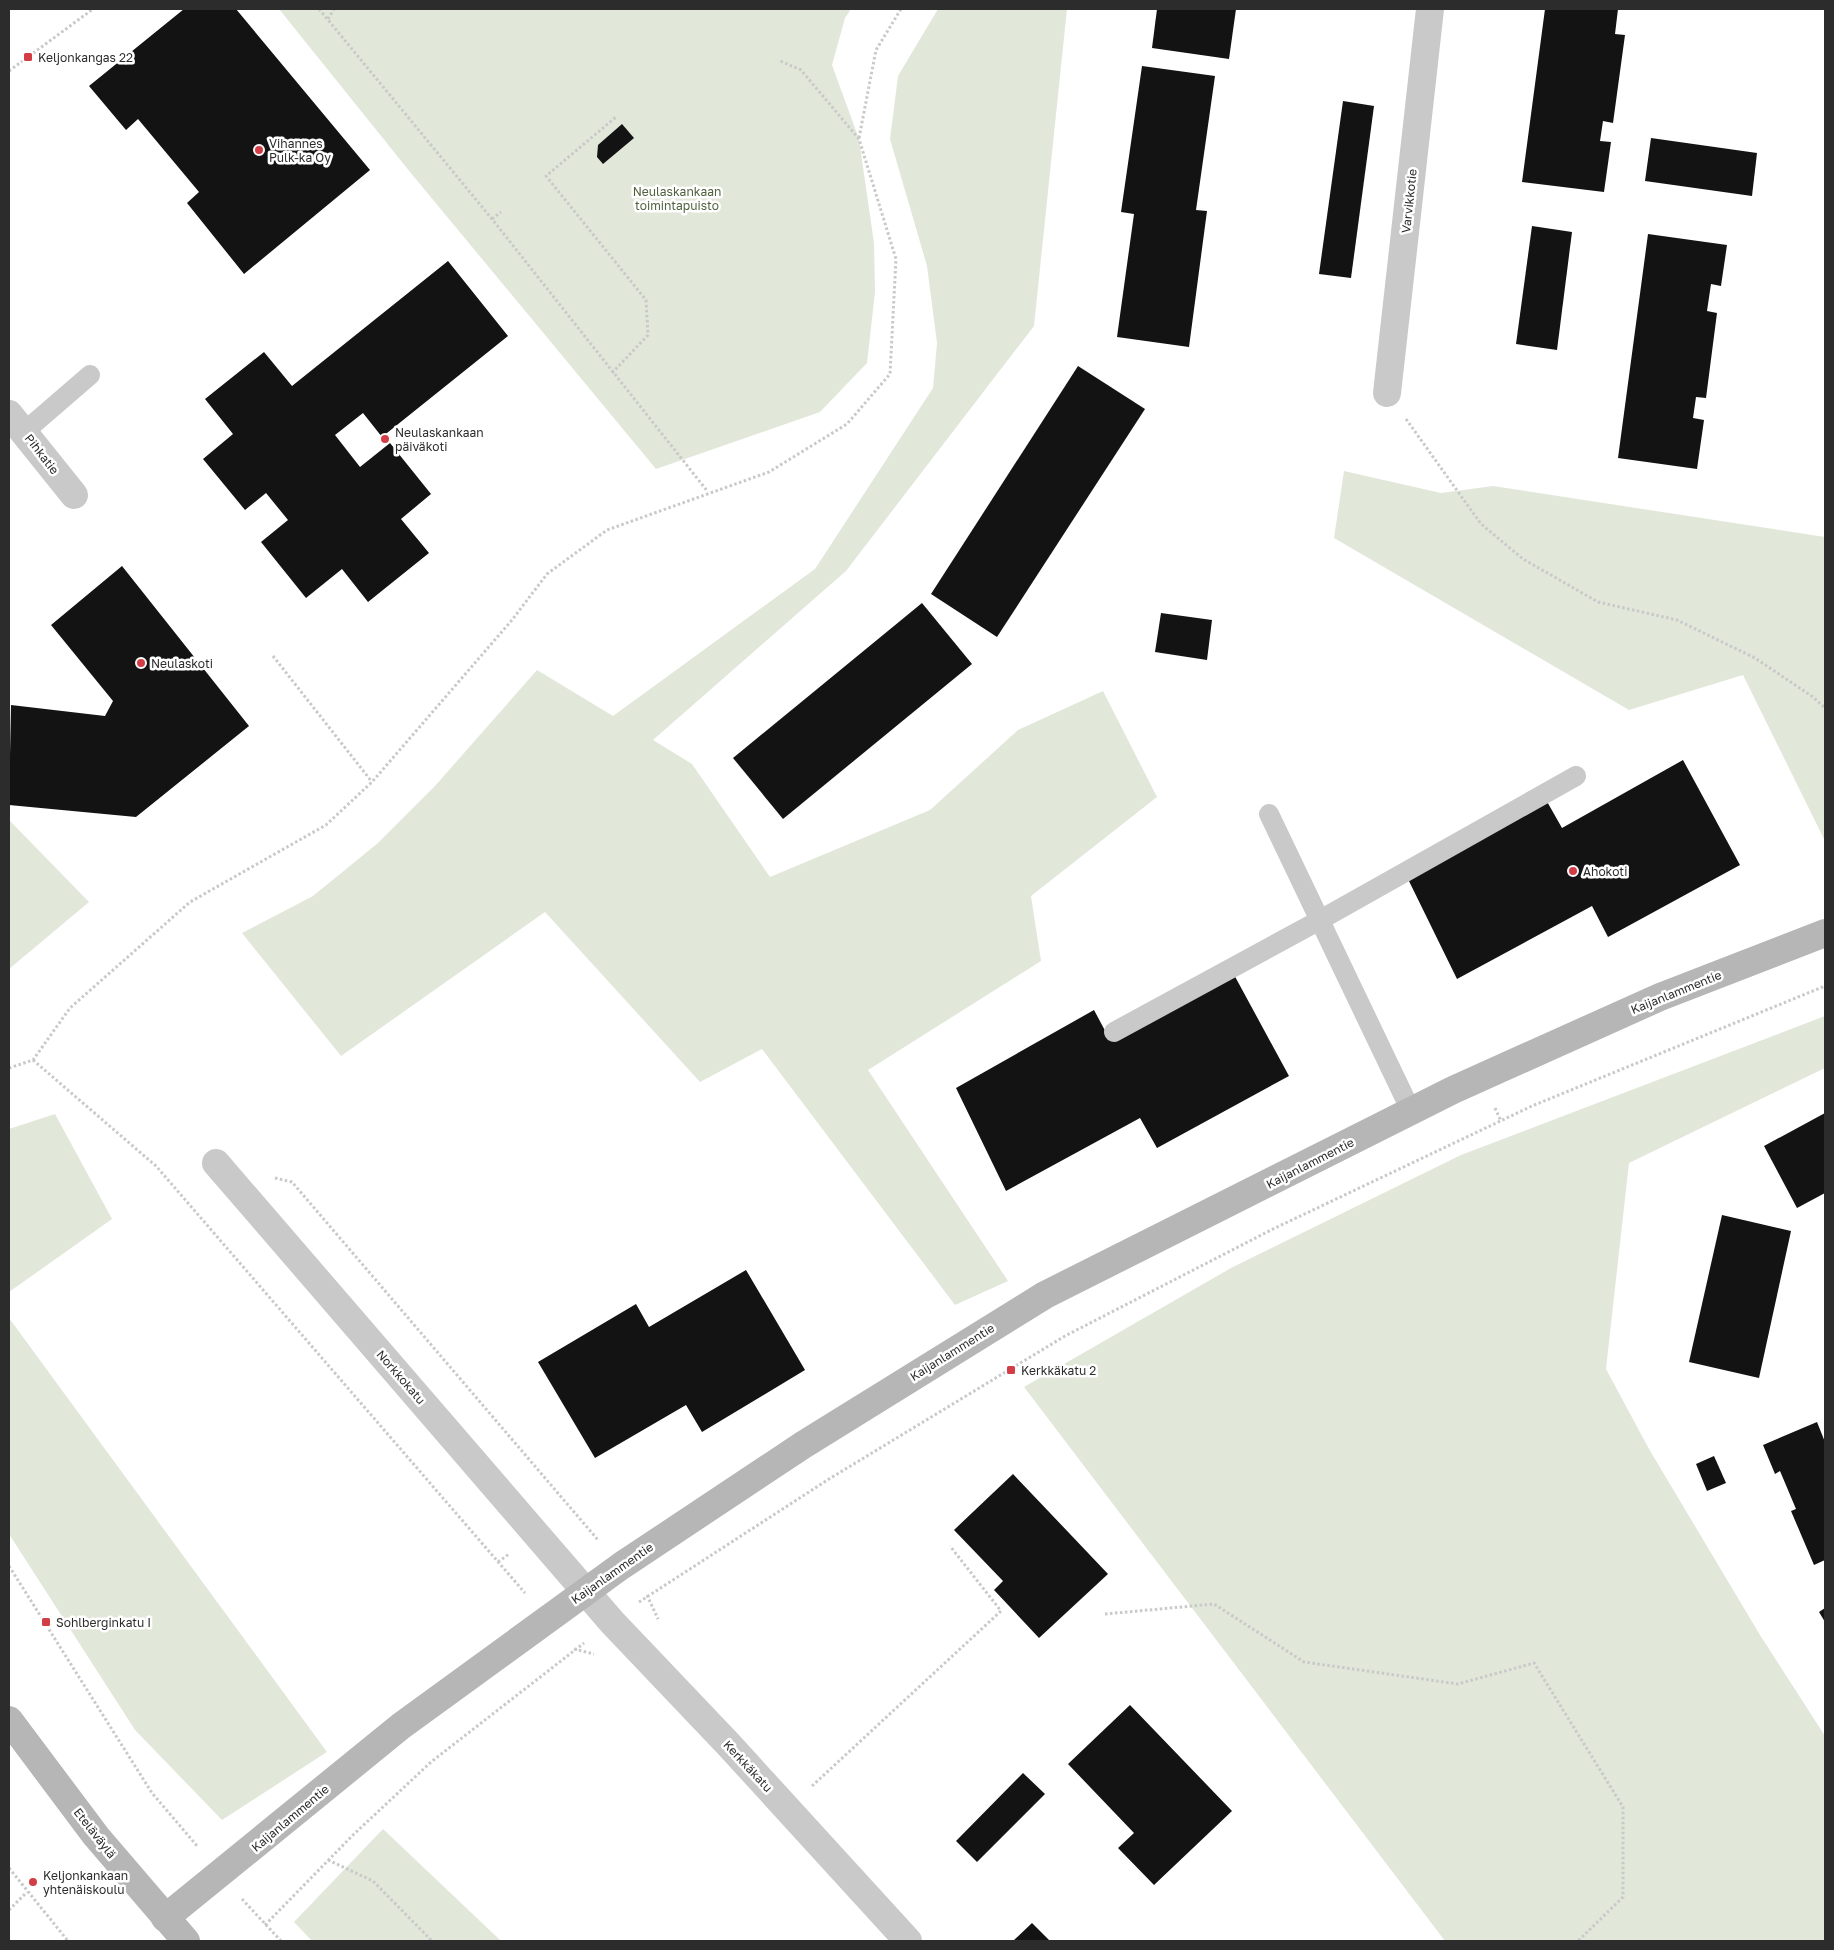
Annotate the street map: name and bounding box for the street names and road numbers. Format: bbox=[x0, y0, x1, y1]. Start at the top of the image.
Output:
street label: Varvikkotie bbox=[1398, 168, 1420, 234]
street label: Pihkatie bbox=[22, 431, 62, 477]
street label: Kaijanlammentie bbox=[1628, 967, 1724, 1017]
street label: Kaijanlammentie bbox=[1264, 1134, 1356, 1192]
street label: Kaijanlammentie bbox=[907, 1320, 997, 1384]
street label: Norkkokatu bbox=[373, 1347, 429, 1407]
street label: Kaijanlammentie bbox=[568, 1539, 656, 1607]
street label: Kerkkäkatu bbox=[720, 1737, 776, 1795]
street label: Kaijanlammentie bbox=[248, 1781, 332, 1855]
street label: Eteläväylä bbox=[71, 1805, 119, 1861]

